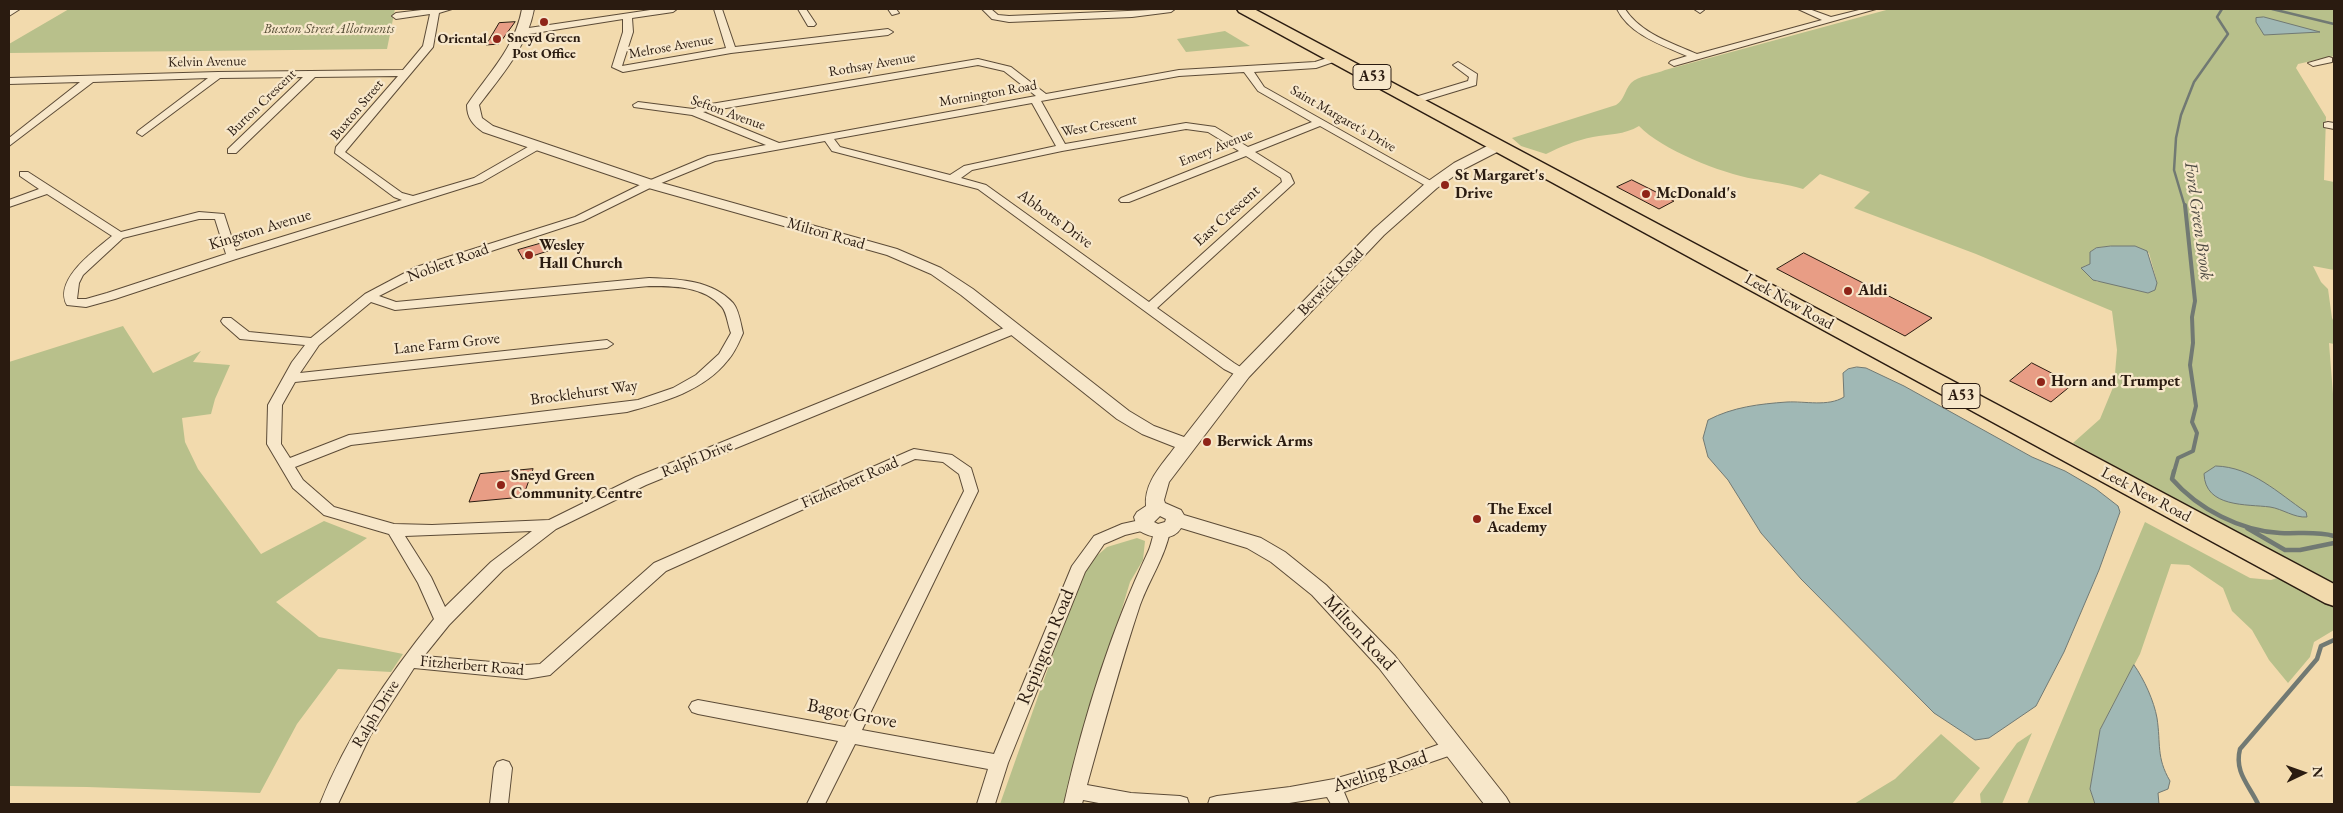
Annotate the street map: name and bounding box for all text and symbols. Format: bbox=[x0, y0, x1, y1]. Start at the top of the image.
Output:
marker: Sneyd Green Post Office bbox=[538, 16, 550, 28]
park label: Buxton Street Allotments bbox=[264, 21, 394, 37]
place label: Sneyd Green Post Office bbox=[507, 30, 581, 62]
place label: Oriental bbox=[438, 31, 487, 47]
street label: Melrose Avenue bbox=[627, 31, 715, 63]
marker: Oriental bbox=[491, 33, 503, 45]
street label: Rothsay Avenue bbox=[827, 49, 917, 81]
street label: Kelvin Avenue bbox=[168, 53, 246, 71]
road number: A53 bbox=[1353, 64, 1391, 90]
street label: Burton Crescent bbox=[224, 66, 300, 140]
street label: Buxton Street bbox=[327, 76, 387, 144]
street label: Mornington Road bbox=[938, 77, 1038, 111]
street label: Saint Margaret's Drive bbox=[1287, 82, 1399, 156]
street label: Sefton Avenue bbox=[688, 92, 768, 134]
street label: West Crescent bbox=[1060, 111, 1138, 141]
street label: Emery Avenue bbox=[1177, 126, 1255, 170]
water label: Ford Green Brook bbox=[2179, 161, 2217, 281]
place label: St Margaret's Drive bbox=[1455, 166, 1544, 204]
marker: St Margaret's Drive bbox=[1439, 179, 1451, 191]
street label: East Crescent bbox=[1190, 181, 1264, 251]
place label: McDonald's bbox=[1656, 184, 1736, 204]
street label: Abbotts Drive bbox=[1014, 185, 1096, 253]
marker: McDonald's bbox=[1640, 188, 1652, 200]
street label: Kingston Avenue bbox=[207, 205, 313, 255]
street label: Milton Road bbox=[785, 214, 867, 254]
place label: Wesley Hall Church bbox=[539, 236, 623, 274]
street label: Noblett Road bbox=[405, 239, 491, 287]
street label: Berwick Road bbox=[1294, 244, 1368, 320]
marker: Wesley Hall Church bbox=[523, 249, 535, 261]
street label: Leek New Road bbox=[1741, 270, 1837, 334]
place label: Aldi bbox=[1858, 281, 1887, 301]
marker: Aldi bbox=[1842, 285, 1854, 297]
street label: Lane Farm Grove bbox=[393, 329, 501, 359]
place label: Horn and Trumpet bbox=[2051, 372, 2180, 392]
street label: Brocklehurst Way bbox=[529, 376, 639, 410]
marker: Horn and Trumpet bbox=[2035, 376, 2047, 388]
road number: A53 bbox=[1942, 384, 1980, 408]
place label: Berwick Arms bbox=[1217, 432, 1313, 452]
street label: Ralph Drive bbox=[658, 436, 736, 482]
marker: Berwick Arms bbox=[1201, 436, 1213, 448]
street label: Fitzherbert Road bbox=[798, 453, 902, 513]
street label: Leek New Road bbox=[2098, 463, 2194, 527]
place label: Sneyd Green Community Centre bbox=[511, 466, 642, 504]
marker: Sneyd Green Community Centre bbox=[495, 479, 507, 491]
place label: The Excel Academy bbox=[1487, 500, 1552, 538]
marker: The Excel Academy bbox=[1471, 513, 1483, 525]
street label: Repington Road bbox=[1012, 586, 1080, 708]
street label: Milton Road bbox=[1318, 590, 1400, 676]
street label: Fitzherbert Road bbox=[419, 652, 525, 680]
street label: Ralph Drive bbox=[348, 677, 404, 751]
street label: Bagot Grove bbox=[805, 694, 899, 734]
street label: Aveling Road bbox=[1330, 746, 1430, 798]
north arrow bbox=[2278, 748, 2328, 798]
text: N bbox=[2309, 766, 2327, 778]

